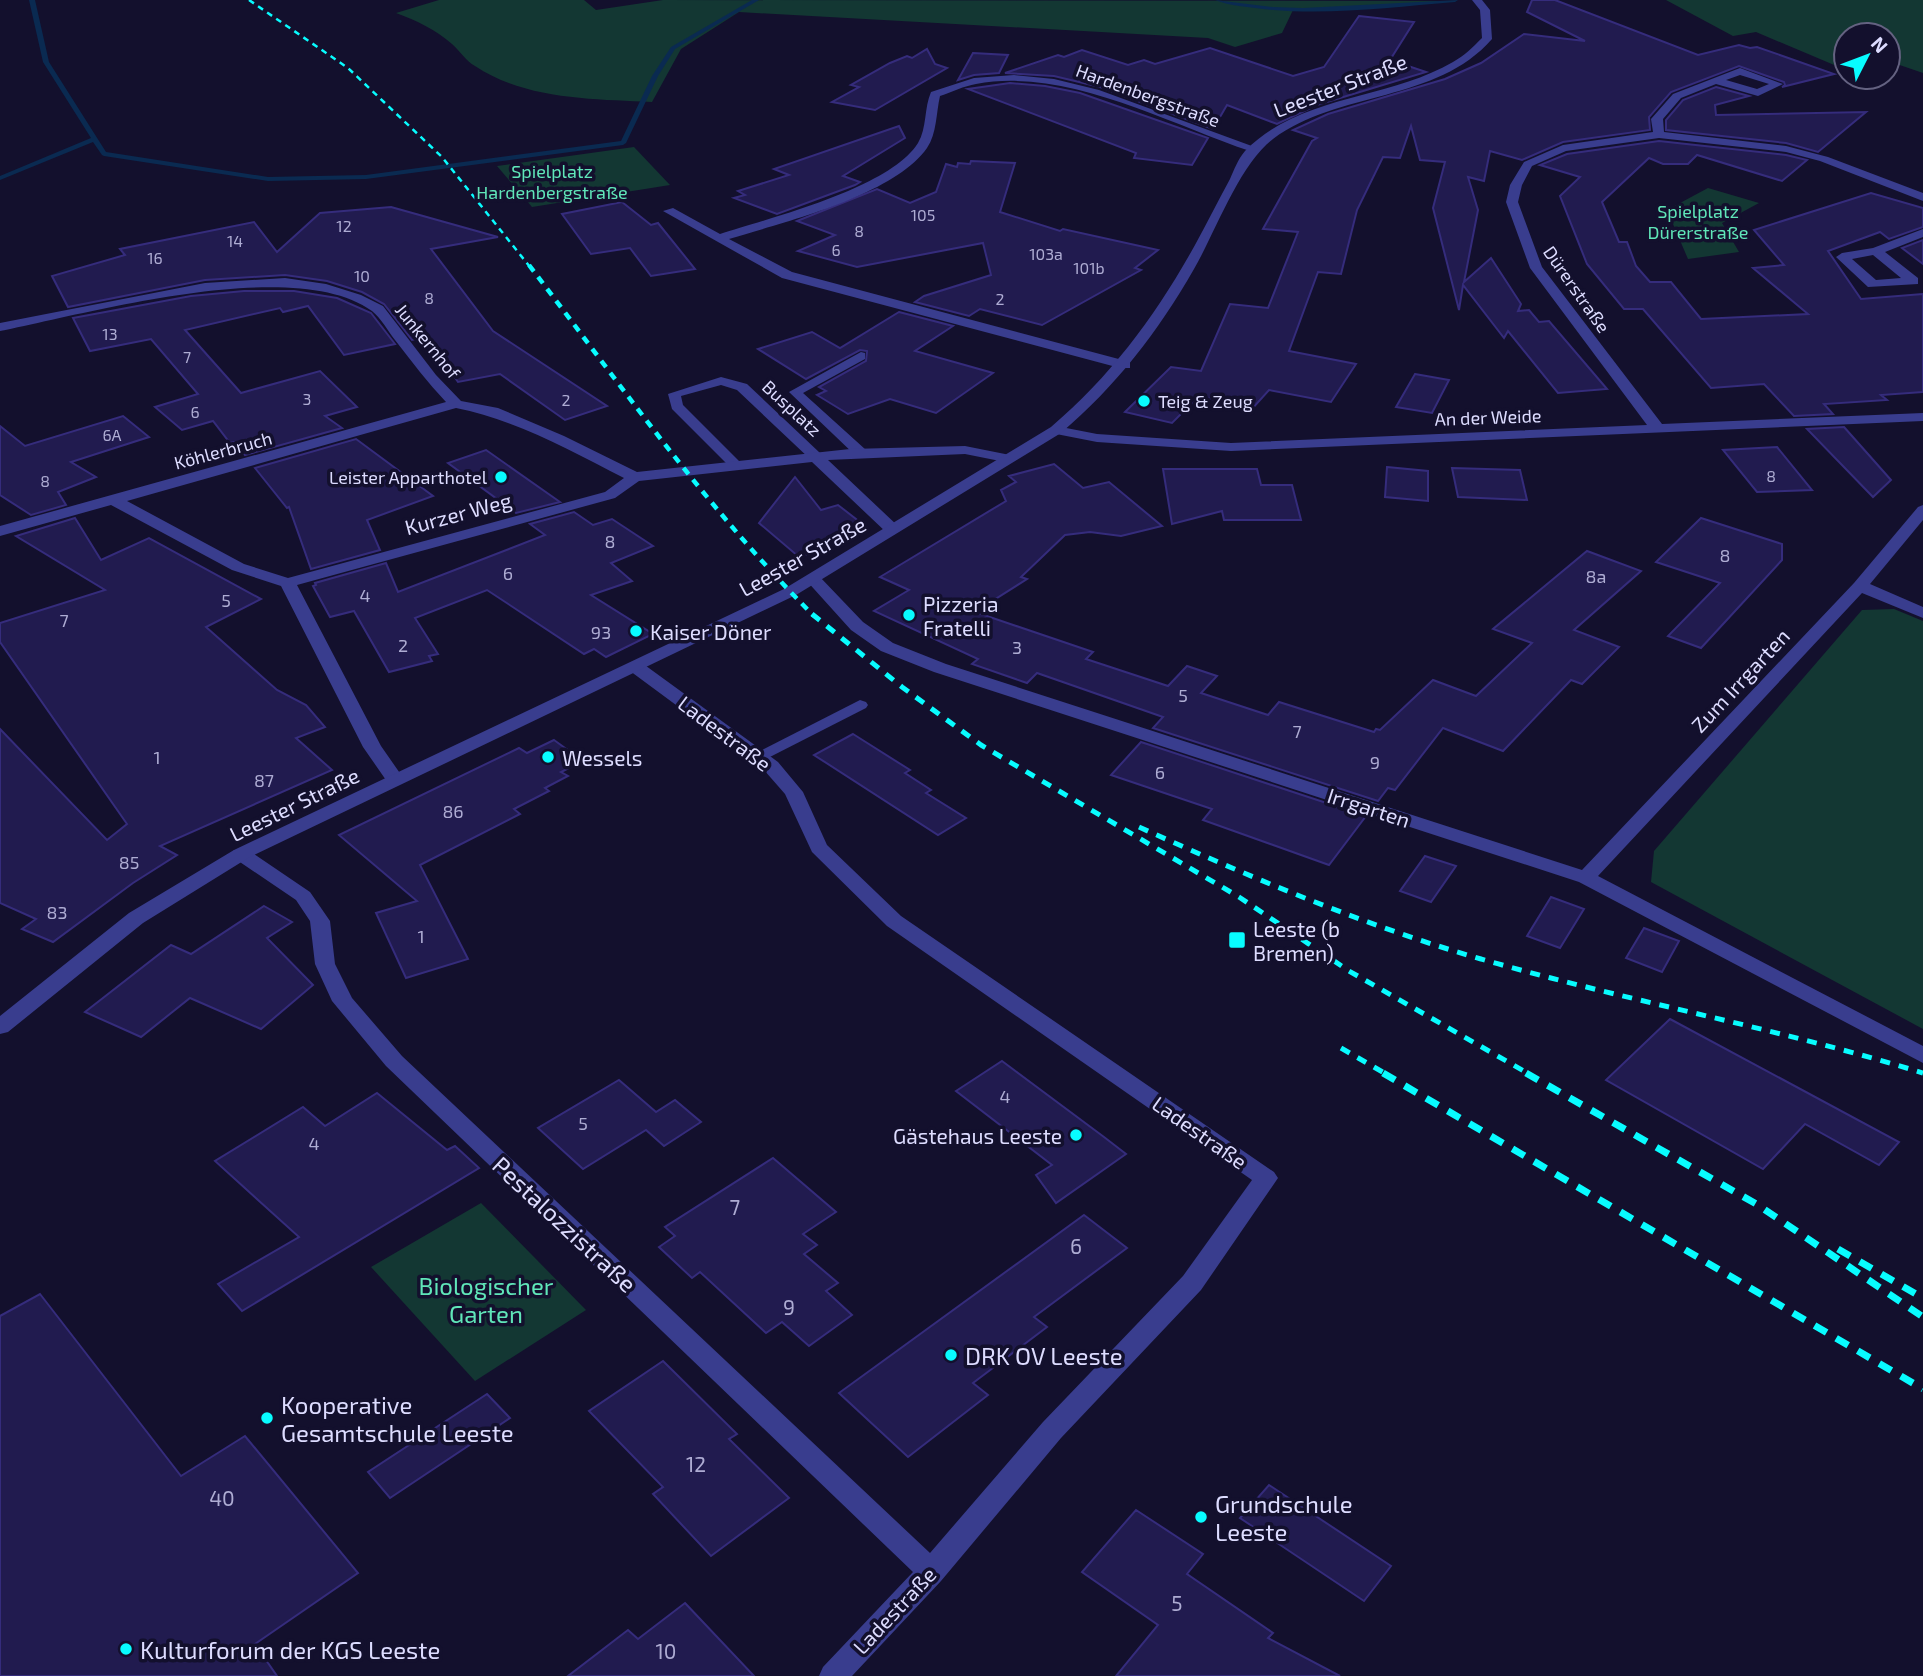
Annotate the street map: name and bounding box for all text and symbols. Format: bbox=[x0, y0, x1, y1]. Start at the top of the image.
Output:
north arrow bbox=[1832, 21, 1902, 91]
text: N bbox=[1867, 31, 1893, 57]
street label: Leester Straße bbox=[1270, 48, 1410, 122]
street label: Hardenbergstraße bbox=[1073, 59, 1223, 131]
park label: Spielplatz Hardenbergstraße bbox=[476, 160, 628, 203]
park label: Spielplatz Dürerstraße bbox=[1648, 200, 1749, 243]
house number: 105 bbox=[911, 205, 935, 224]
house number: 12 bbox=[336, 216, 352, 235]
house number: 8 bbox=[854, 221, 864, 240]
house number: 14 bbox=[227, 231, 243, 250]
house number: 6 bbox=[831, 240, 841, 259]
street label: Dürerstraße bbox=[1539, 241, 1615, 337]
house number: 103a bbox=[1029, 244, 1063, 263]
house number: 16 bbox=[147, 248, 163, 267]
house number: 101b bbox=[1073, 258, 1105, 277]
house number: 10 bbox=[354, 266, 370, 285]
house number: 8 bbox=[424, 288, 434, 307]
house number: 2 bbox=[996, 289, 1005, 308]
street label: Junkernhof bbox=[391, 299, 466, 384]
house number: 13 bbox=[102, 324, 118, 343]
house number: 7 bbox=[183, 347, 191, 366]
street label: Busplatz bbox=[758, 375, 826, 441]
house number: 3 bbox=[303, 389, 311, 408]
house number: 2 bbox=[562, 390, 571, 409]
place label: Teig & Zeug bbox=[1158, 390, 1253, 412]
marker: Teig & Zeug bbox=[1136, 393, 1152, 409]
house number: 6 bbox=[190, 402, 200, 421]
street label: An der Weide bbox=[1434, 404, 1542, 430]
house number: 6A bbox=[102, 425, 122, 444]
street label: Köhlerbruch bbox=[172, 426, 274, 474]
place label: Leister Apparthotel bbox=[329, 466, 488, 488]
house number: 8 bbox=[1766, 466, 1776, 485]
marker: Leister Apparthotel bbox=[493, 469, 509, 485]
house number: 8 bbox=[40, 471, 50, 490]
street label: Kurzer Weg bbox=[402, 487, 514, 539]
street label: Leester Straße bbox=[734, 511, 870, 601]
house number: 8 bbox=[605, 530, 615, 552]
house number: 8 bbox=[1720, 544, 1730, 566]
house number: 6 bbox=[503, 562, 513, 584]
house number: 8a bbox=[1586, 565, 1606, 587]
house number: 4 bbox=[359, 584, 371, 606]
house number: 5 bbox=[221, 589, 231, 611]
place label: Pizzeria Fratelli bbox=[923, 591, 998, 640]
marker: Pizzeria Fratelli bbox=[901, 607, 917, 623]
house number: 7 bbox=[59, 609, 69, 631]
place label: Kaiser Döner bbox=[650, 619, 772, 644]
house number: 93 bbox=[591, 621, 611, 643]
marker: Kaiser Döner bbox=[628, 623, 644, 639]
street label: Zum Irrgarten bbox=[1686, 623, 1794, 737]
house number: 2 bbox=[398, 634, 408, 656]
house number: 3 bbox=[1012, 636, 1022, 658]
house number: 5 bbox=[1178, 684, 1188, 706]
street label: Ladestraße bbox=[674, 690, 776, 776]
house number: 7 bbox=[1292, 720, 1302, 742]
place label: Wessels bbox=[562, 745, 642, 770]
house number: 1 bbox=[153, 746, 161, 768]
marker: Wessels bbox=[540, 749, 556, 765]
house number: 9 bbox=[1370, 751, 1380, 773]
house number: 6 bbox=[1155, 761, 1165, 783]
street label: Leester Straße bbox=[225, 762, 363, 846]
house number: 87 bbox=[254, 769, 274, 791]
street label: Irrgarten bbox=[1325, 782, 1413, 832]
house number: 86 bbox=[442, 800, 464, 822]
house number: 85 bbox=[119, 851, 139, 873]
house number: 83 bbox=[47, 901, 67, 923]
place label: Leeste (b Bremen) bbox=[1253, 916, 1340, 965]
house number: 1 bbox=[417, 925, 425, 947]
marker: Leeste (b Bremen) bbox=[1227, 930, 1247, 950]
house number: 4 bbox=[999, 1085, 1011, 1107]
street label: Ladestraße bbox=[1148, 1090, 1252, 1174]
house number: 5 bbox=[578, 1112, 588, 1134]
place label: Gästehaus Leeste bbox=[893, 1123, 1062, 1148]
marker: Gästehaus Leeste bbox=[1068, 1127, 1084, 1143]
house number: 4 bbox=[308, 1132, 320, 1154]
street label: Pestalozzistraße bbox=[487, 1150, 643, 1298]
house number: 7 bbox=[730, 1194, 741, 1219]
house number: 6 bbox=[1070, 1233, 1082, 1258]
park label: Biologischer Garten bbox=[419, 1271, 554, 1328]
house number: 9 bbox=[783, 1294, 795, 1319]
place label: DRK OV Leeste bbox=[965, 1341, 1123, 1370]
marker: DRK OV Leeste bbox=[943, 1347, 959, 1363]
place label: Kooperative Gesamtschule Leeste bbox=[281, 1390, 514, 1447]
marker: Kooperative Gesamtschule Leeste bbox=[259, 1410, 275, 1426]
house number: 12 bbox=[686, 1451, 706, 1476]
house number: 40 bbox=[209, 1485, 235, 1510]
place label: Grundschule Leeste bbox=[1215, 1489, 1353, 1546]
marker: Grundschule Leeste bbox=[1193, 1509, 1209, 1525]
street label: Ladestraße bbox=[847, 1561, 941, 1659]
house number: 5 bbox=[1171, 1590, 1183, 1615]
place label: Kulturforum der KGS Leeste bbox=[140, 1635, 440, 1664]
house number: 10 bbox=[655, 1638, 677, 1663]
marker: Kulturforum der KGS Leeste bbox=[118, 1641, 134, 1657]

